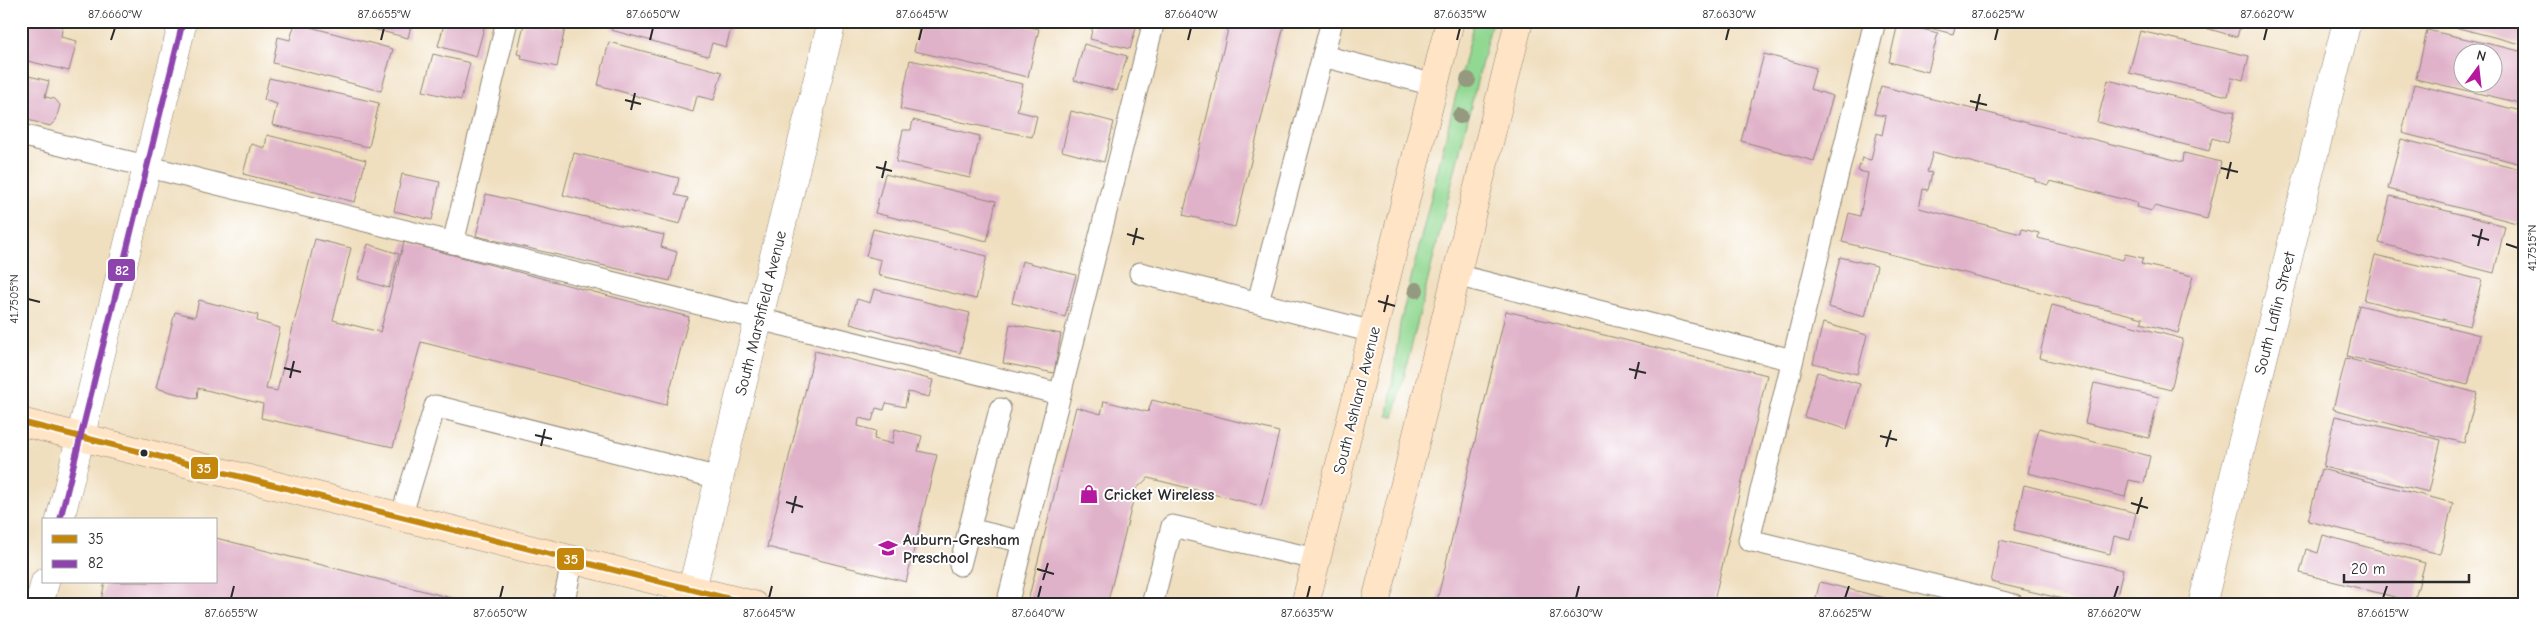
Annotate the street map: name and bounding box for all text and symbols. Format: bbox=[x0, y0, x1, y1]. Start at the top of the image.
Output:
text: 87.6660°W bbox=[88, 7, 143, 21]
text: 87.6655°W bbox=[357, 7, 411, 21]
text: 87.6650°W bbox=[626, 7, 681, 21]
text: 87.6645°W bbox=[896, 7, 949, 21]
text: 87.6640°W bbox=[1164, 7, 1218, 21]
text: 87.6635°W bbox=[1434, 7, 1487, 21]
text: 87.6630°W bbox=[1702, 7, 1756, 21]
text: 87.6625°W bbox=[1972, 7, 2025, 21]
text: 87.6620°W bbox=[2240, 7, 2294, 21]
north arrow bbox=[2454, 42, 2504, 92]
text: N bbox=[2475, 47, 2488, 65]
text: 41.7515°N bbox=[2525, 225, 2539, 271]
street label: South Marshfield Avenue bbox=[732, 229, 790, 398]
street label: South Laflin Street bbox=[2251, 250, 2299, 376]
line badge: 82 bbox=[107, 258, 136, 282]
text: 82 bbox=[115, 262, 129, 279]
text: 41.7505°N bbox=[7, 274, 21, 324]
street label: South Ashland Avenue bbox=[1330, 324, 1384, 476]
unlabelled marker bbox=[139, 448, 149, 458]
line badge: 35 bbox=[190, 456, 219, 480]
text: 35 bbox=[197, 460, 211, 477]
shop icon: Cricket Wireless bbox=[1078, 483, 1100, 505]
place label: Cricket Wireless bbox=[1104, 486, 1215, 504]
legend bbox=[42, 518, 218, 584]
text: 35 bbox=[88, 530, 104, 548]
place label: Auburn-Gresham Preschool bbox=[903, 531, 1020, 567]
school or university icon: Auburn-Gresham Preschool bbox=[877, 537, 899, 559]
line badge: 35 bbox=[556, 547, 585, 571]
text: 35 bbox=[564, 551, 578, 568]
scale bar bbox=[2344, 551, 2468, 583]
text: 82 bbox=[88, 554, 104, 572]
text: 20 m bbox=[2351, 560, 2385, 578]
text: 87.6655°W bbox=[204, 606, 258, 620]
text: 87.6650°W bbox=[473, 606, 528, 620]
text: 87.6645°W bbox=[743, 606, 796, 620]
text: 87.6640°W bbox=[1011, 606, 1065, 620]
text: 87.6635°W bbox=[1281, 606, 1334, 620]
text: 87.6630°W bbox=[1549, 606, 1603, 620]
text: 87.6625°W bbox=[1819, 606, 1872, 620]
text: 87.6620°W bbox=[2087, 606, 2141, 620]
text: 87.6615°W bbox=[2357, 606, 2409, 620]

